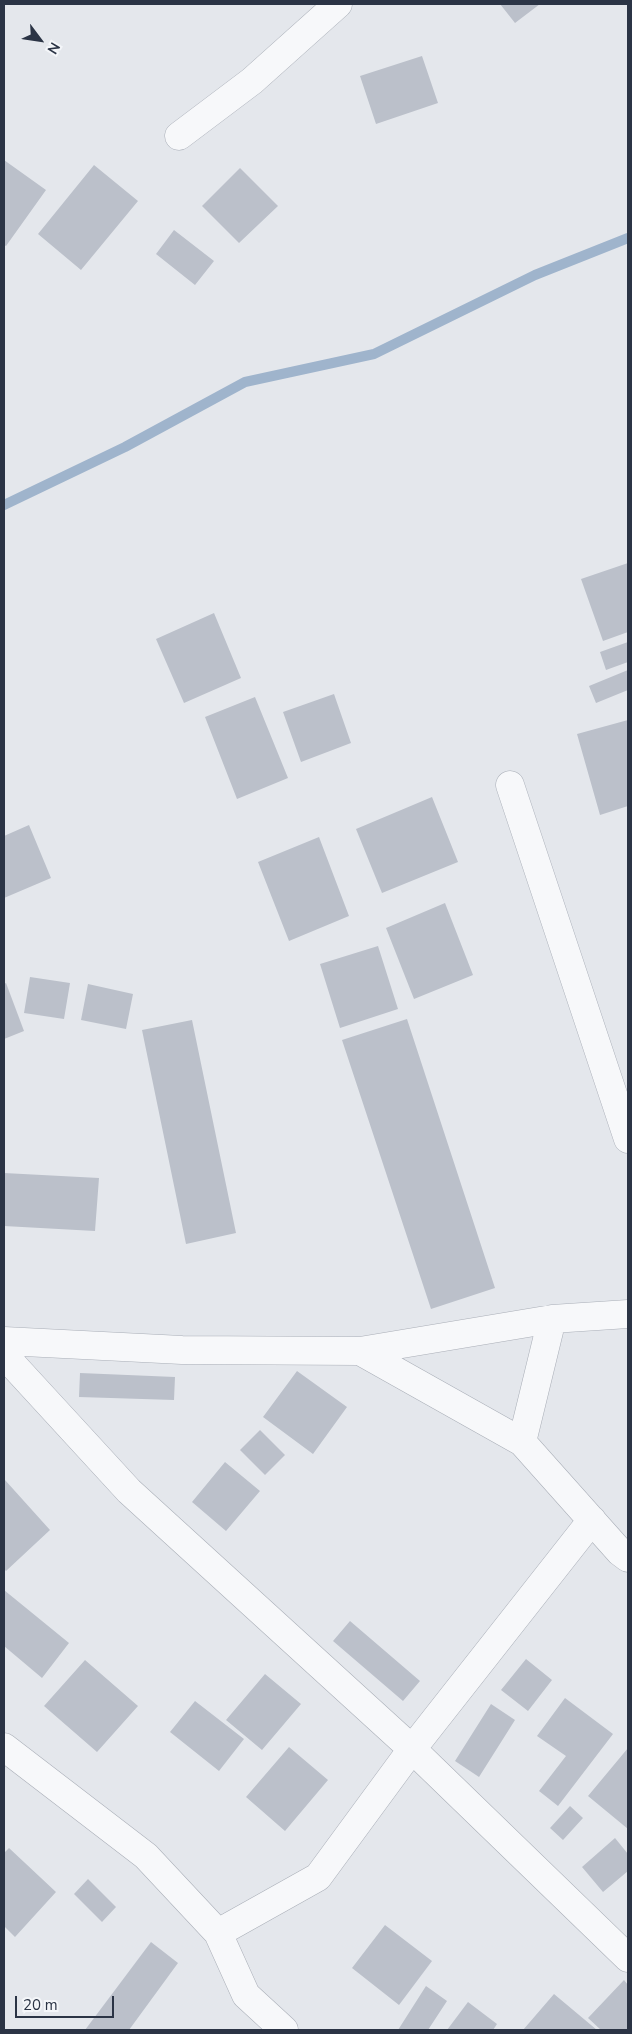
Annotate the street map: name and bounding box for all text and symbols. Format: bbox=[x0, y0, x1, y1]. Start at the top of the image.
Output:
north arrow bbox=[15, 15, 65, 65]
text: N bbox=[42, 39, 64, 57]
scale bar bbox=[18, 1986, 116, 2018]
text: 20 m bbox=[23, 1995, 58, 2015]

